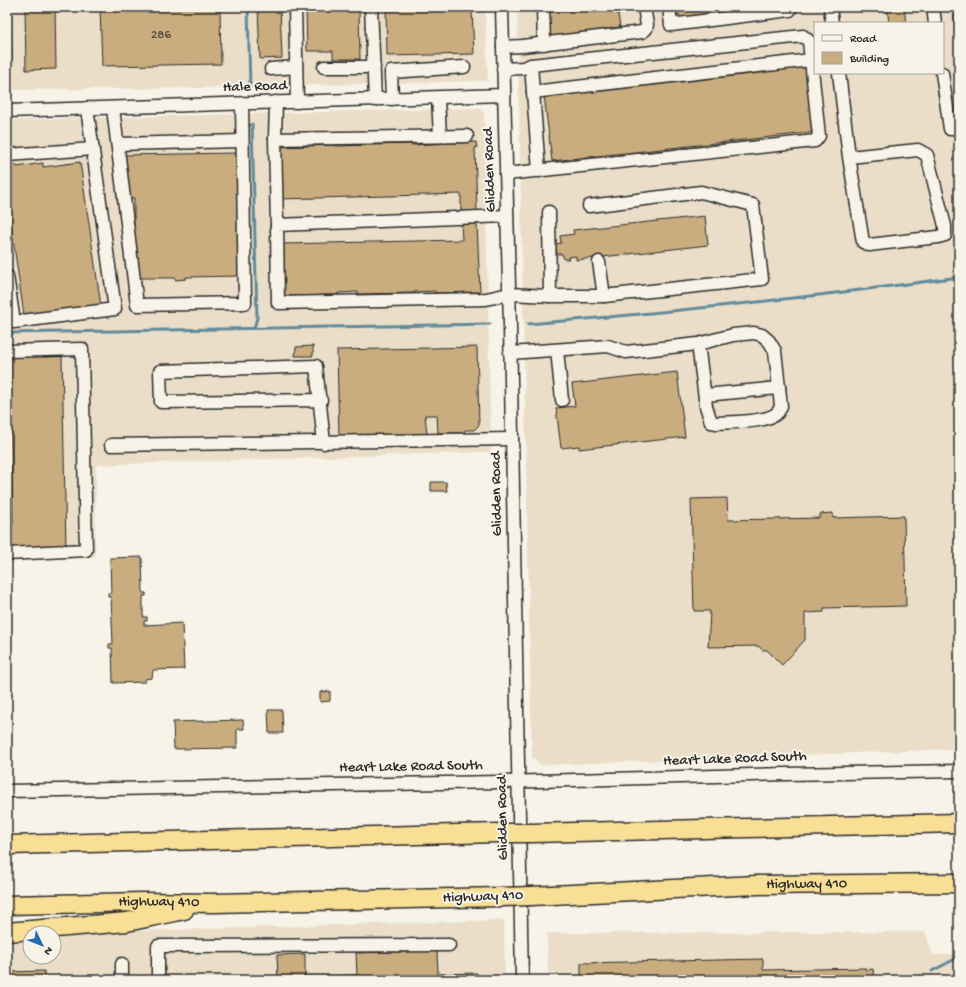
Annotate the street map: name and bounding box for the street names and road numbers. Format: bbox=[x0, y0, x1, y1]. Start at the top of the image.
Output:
street label: Hale Road bbox=[223, 77, 289, 97]
street label: Glidden Road bbox=[479, 126, 500, 213]
street label: Glidden Road bbox=[487, 450, 507, 537]
street label: Heart Lake Road South bbox=[663, 747, 807, 771]
street label: Heart Lake Road South bbox=[339, 757, 483, 777]
street label: Glidden Road bbox=[493, 774, 513, 861]
street label: Highway 410 bbox=[766, 875, 848, 894]
street label: Highway 410 bbox=[442, 887, 524, 907]
street label: Highway 410 bbox=[118, 893, 200, 912]

